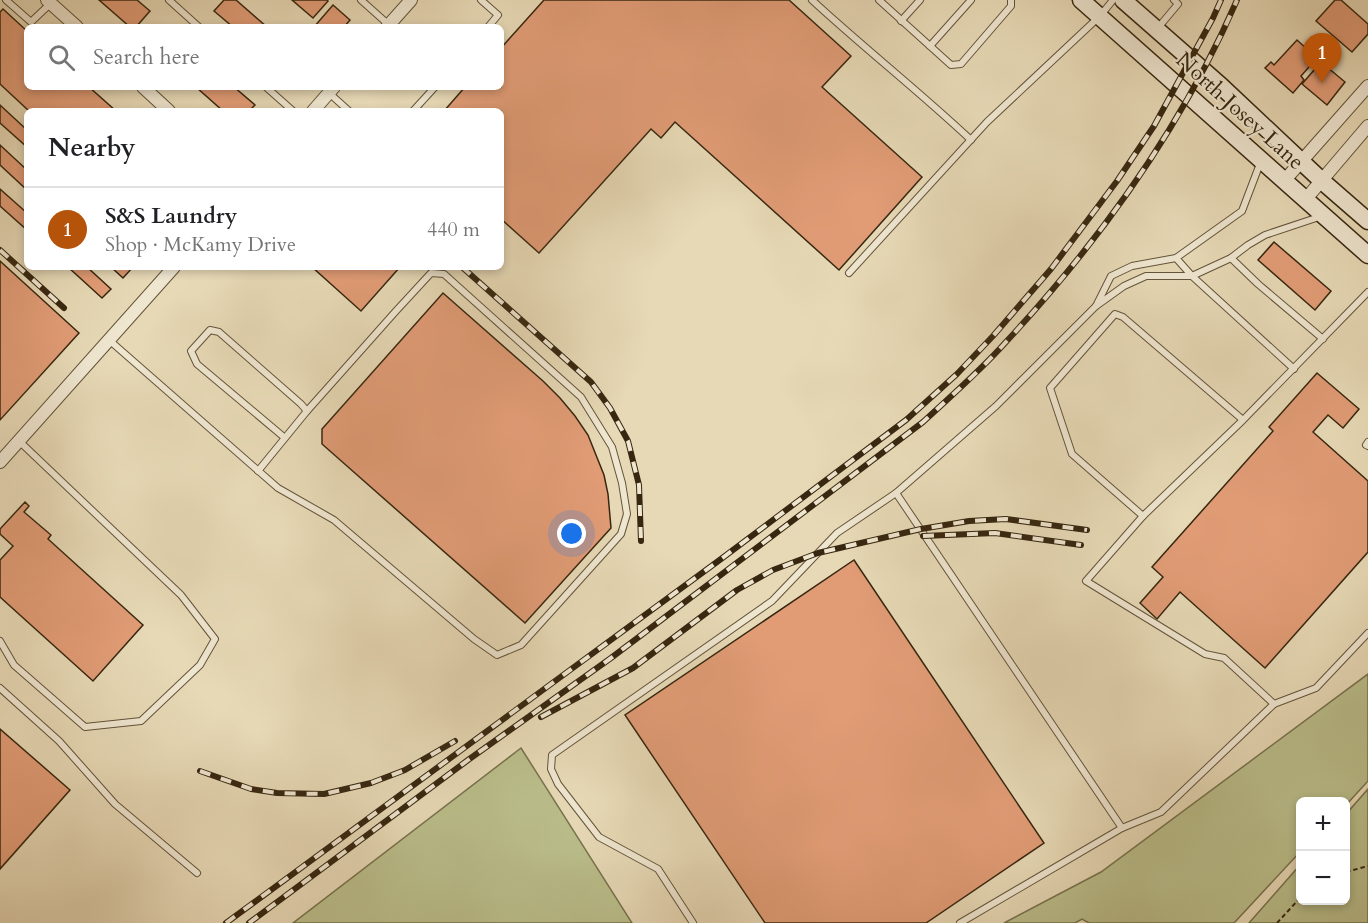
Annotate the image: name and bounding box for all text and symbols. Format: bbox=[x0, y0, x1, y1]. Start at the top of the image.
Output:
search box bbox=[24, 24, 504, 90]
pin: 1 bbox=[1302, 34, 1342, 83]
icon: search bbox=[45, 41, 78, 74]
text: Search here bbox=[93, 42, 200, 72]
street label: North Josey Lane bbox=[1169, 45, 1311, 177]
text: Nearby bbox=[48, 130, 136, 165]
text: S&S Laundry bbox=[105, 201, 237, 231]
text: 1 bbox=[62, 216, 73, 243]
text: 440 m bbox=[427, 216, 480, 243]
text: Shop · McKamy Drive bbox=[105, 231, 296, 258]
your location bbox=[557, 519, 586, 548]
map controls bbox=[1296, 797, 1350, 905]
button: + bbox=[1296, 797, 1350, 851]
button: − bbox=[1296, 851, 1350, 905]

